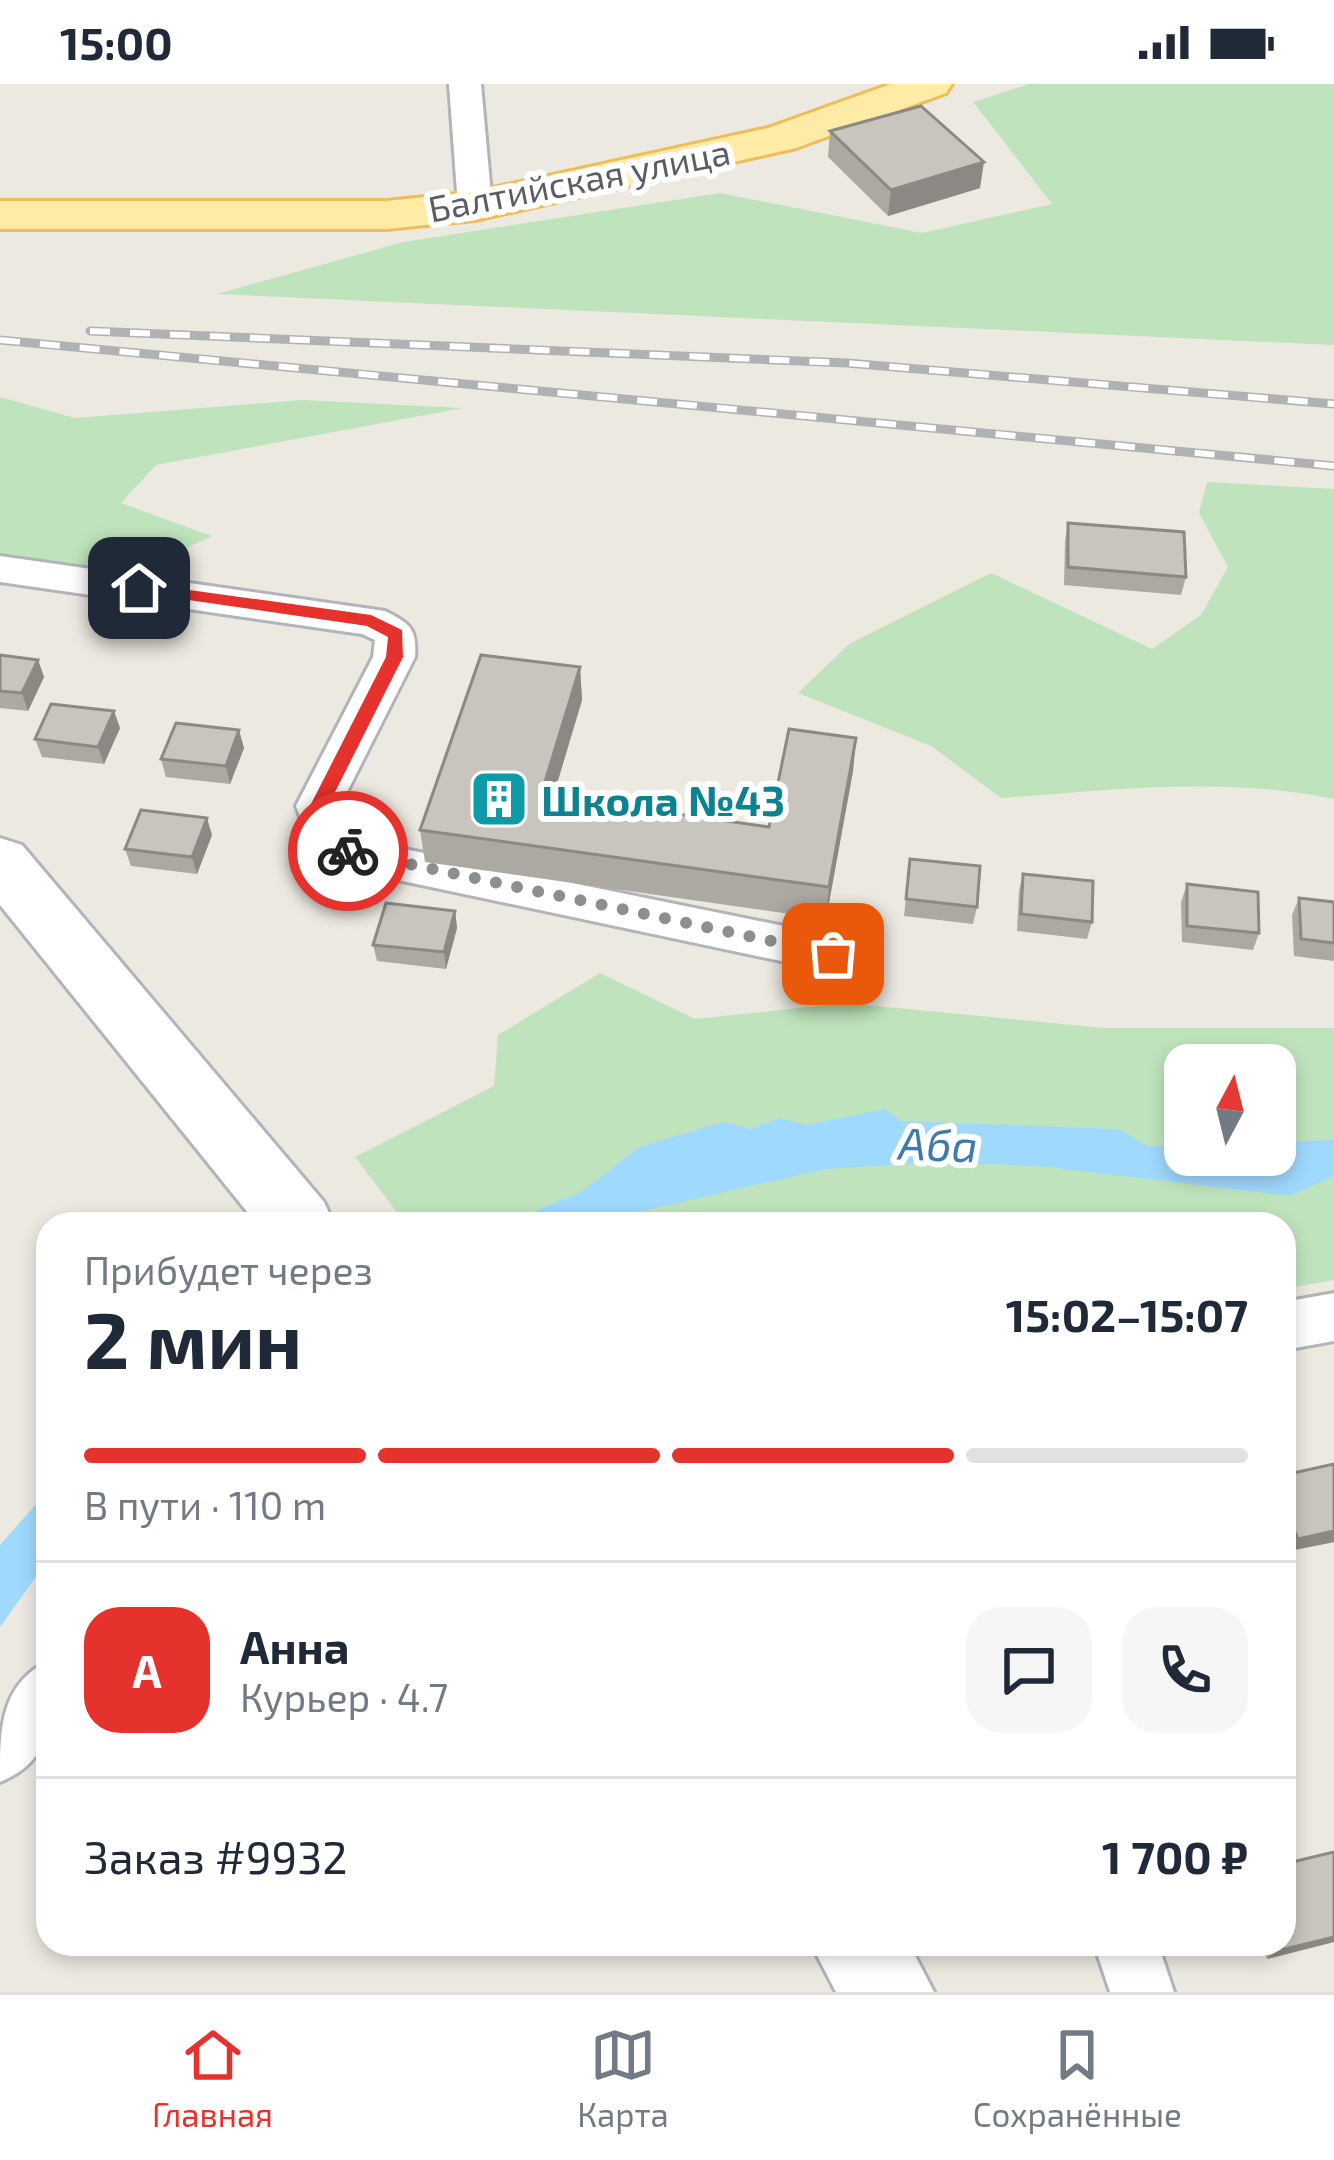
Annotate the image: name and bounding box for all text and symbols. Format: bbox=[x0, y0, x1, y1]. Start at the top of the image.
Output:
text: 15:00 bbox=[60, 15, 173, 69]
street label: Балтийская улица bbox=[424, 129, 734, 230]
pin bbox=[88, 537, 190, 639]
icon: home bbox=[106, 555, 172, 621]
building icon: Школа №43 bbox=[468, 768, 530, 830]
place label: Школа №43 bbox=[541, 774, 785, 824]
courier bbox=[288, 791, 408, 911]
icon: bike bbox=[315, 818, 381, 884]
pin bbox=[782, 903, 884, 1005]
icon: bag bbox=[800, 921, 866, 987]
north arrow bbox=[1164, 1044, 1296, 1176]
map controls bbox=[1164, 1044, 1296, 1176]
water label: Аба bbox=[895, 1115, 979, 1171]
text: Прибудет через bbox=[84, 1246, 373, 1293]
text: 15:02–15:07 bbox=[1006, 1287, 1248, 1341]
text: 2 мин bbox=[84, 1291, 302, 1385]
text: В пути · 110 m bbox=[84, 1481, 326, 1528]
button: chat bbox=[966, 1607, 1092, 1733]
button: phone bbox=[1122, 1607, 1248, 1733]
text: Анна bbox=[240, 1619, 350, 1673]
text: А bbox=[132, 1643, 162, 1697]
text: Курьер · 4.7 bbox=[240, 1673, 448, 1720]
text: Заказ #9932 bbox=[84, 1829, 348, 1883]
text: 1 700 ₽ bbox=[1102, 1829, 1248, 1883]
tab: Главная bbox=[152, 2022, 273, 2134]
tab: Карта bbox=[577, 2022, 669, 2134]
tab: Сохранённые bbox=[973, 2022, 1182, 2134]

